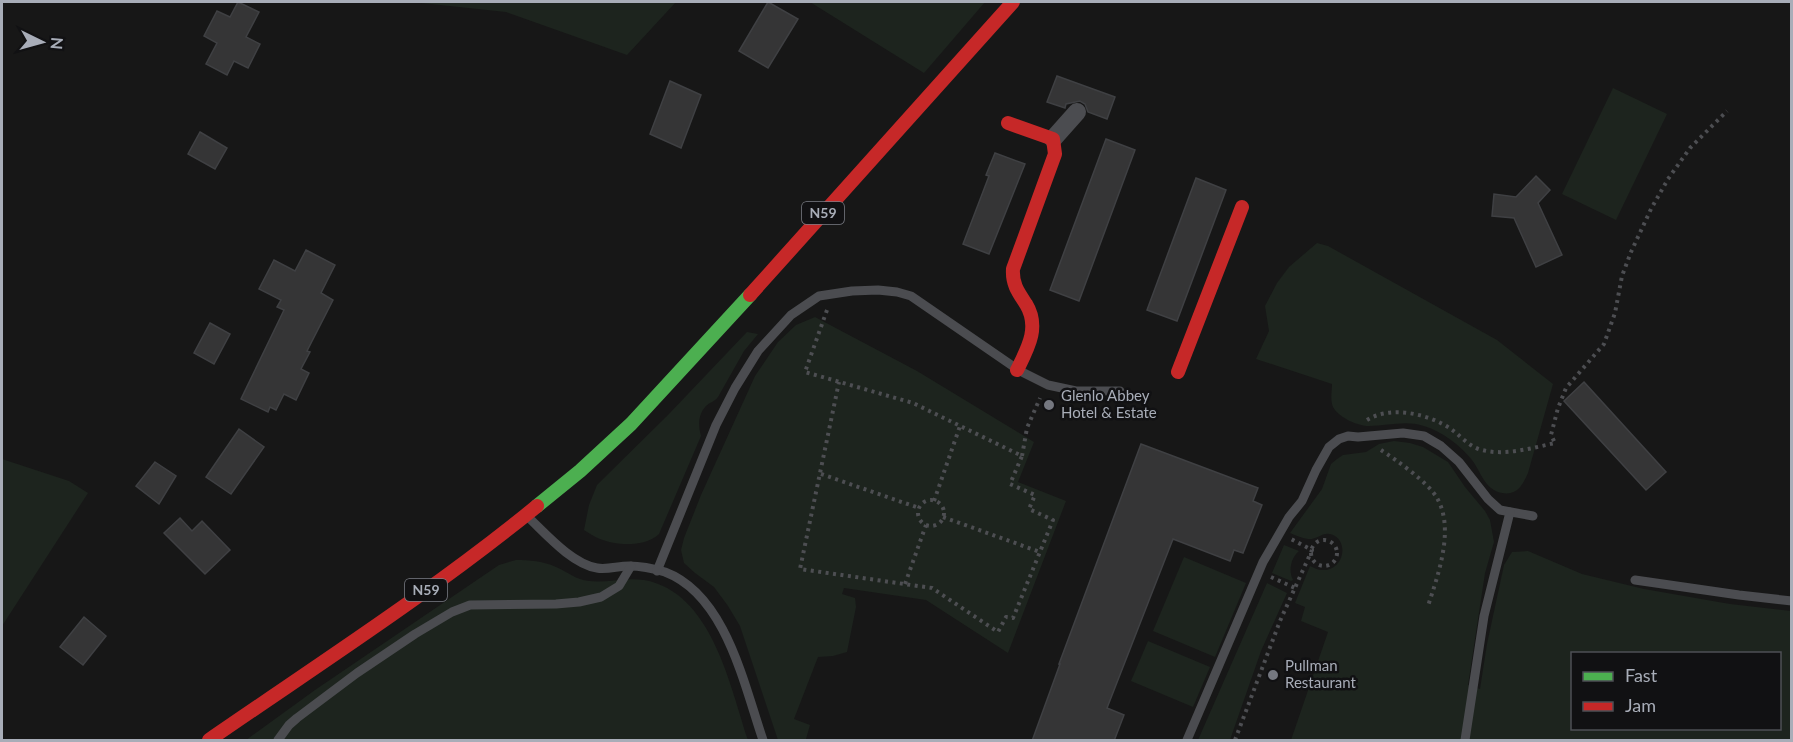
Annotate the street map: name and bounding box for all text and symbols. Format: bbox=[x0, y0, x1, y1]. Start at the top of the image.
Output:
north arrow bbox=[12, 12, 72, 72]
text: N bbox=[47, 36, 67, 50]
road number: N59 bbox=[802, 202, 844, 224]
place label: Glenlo Abbey Hotel & Estate bbox=[1061, 386, 1157, 421]
marker: Glenlo Abbey Hotel & Estate bbox=[1042, 398, 1056, 412]
road number: N59 bbox=[405, 579, 447, 601]
legend bbox=[1571, 652, 1781, 730]
place label: Pullman Restaurant bbox=[1285, 656, 1357, 691]
text: Fast bbox=[1625, 664, 1658, 686]
marker: Pullman Restaurant bbox=[1266, 668, 1280, 682]
text: Jam bbox=[1625, 694, 1656, 716]

